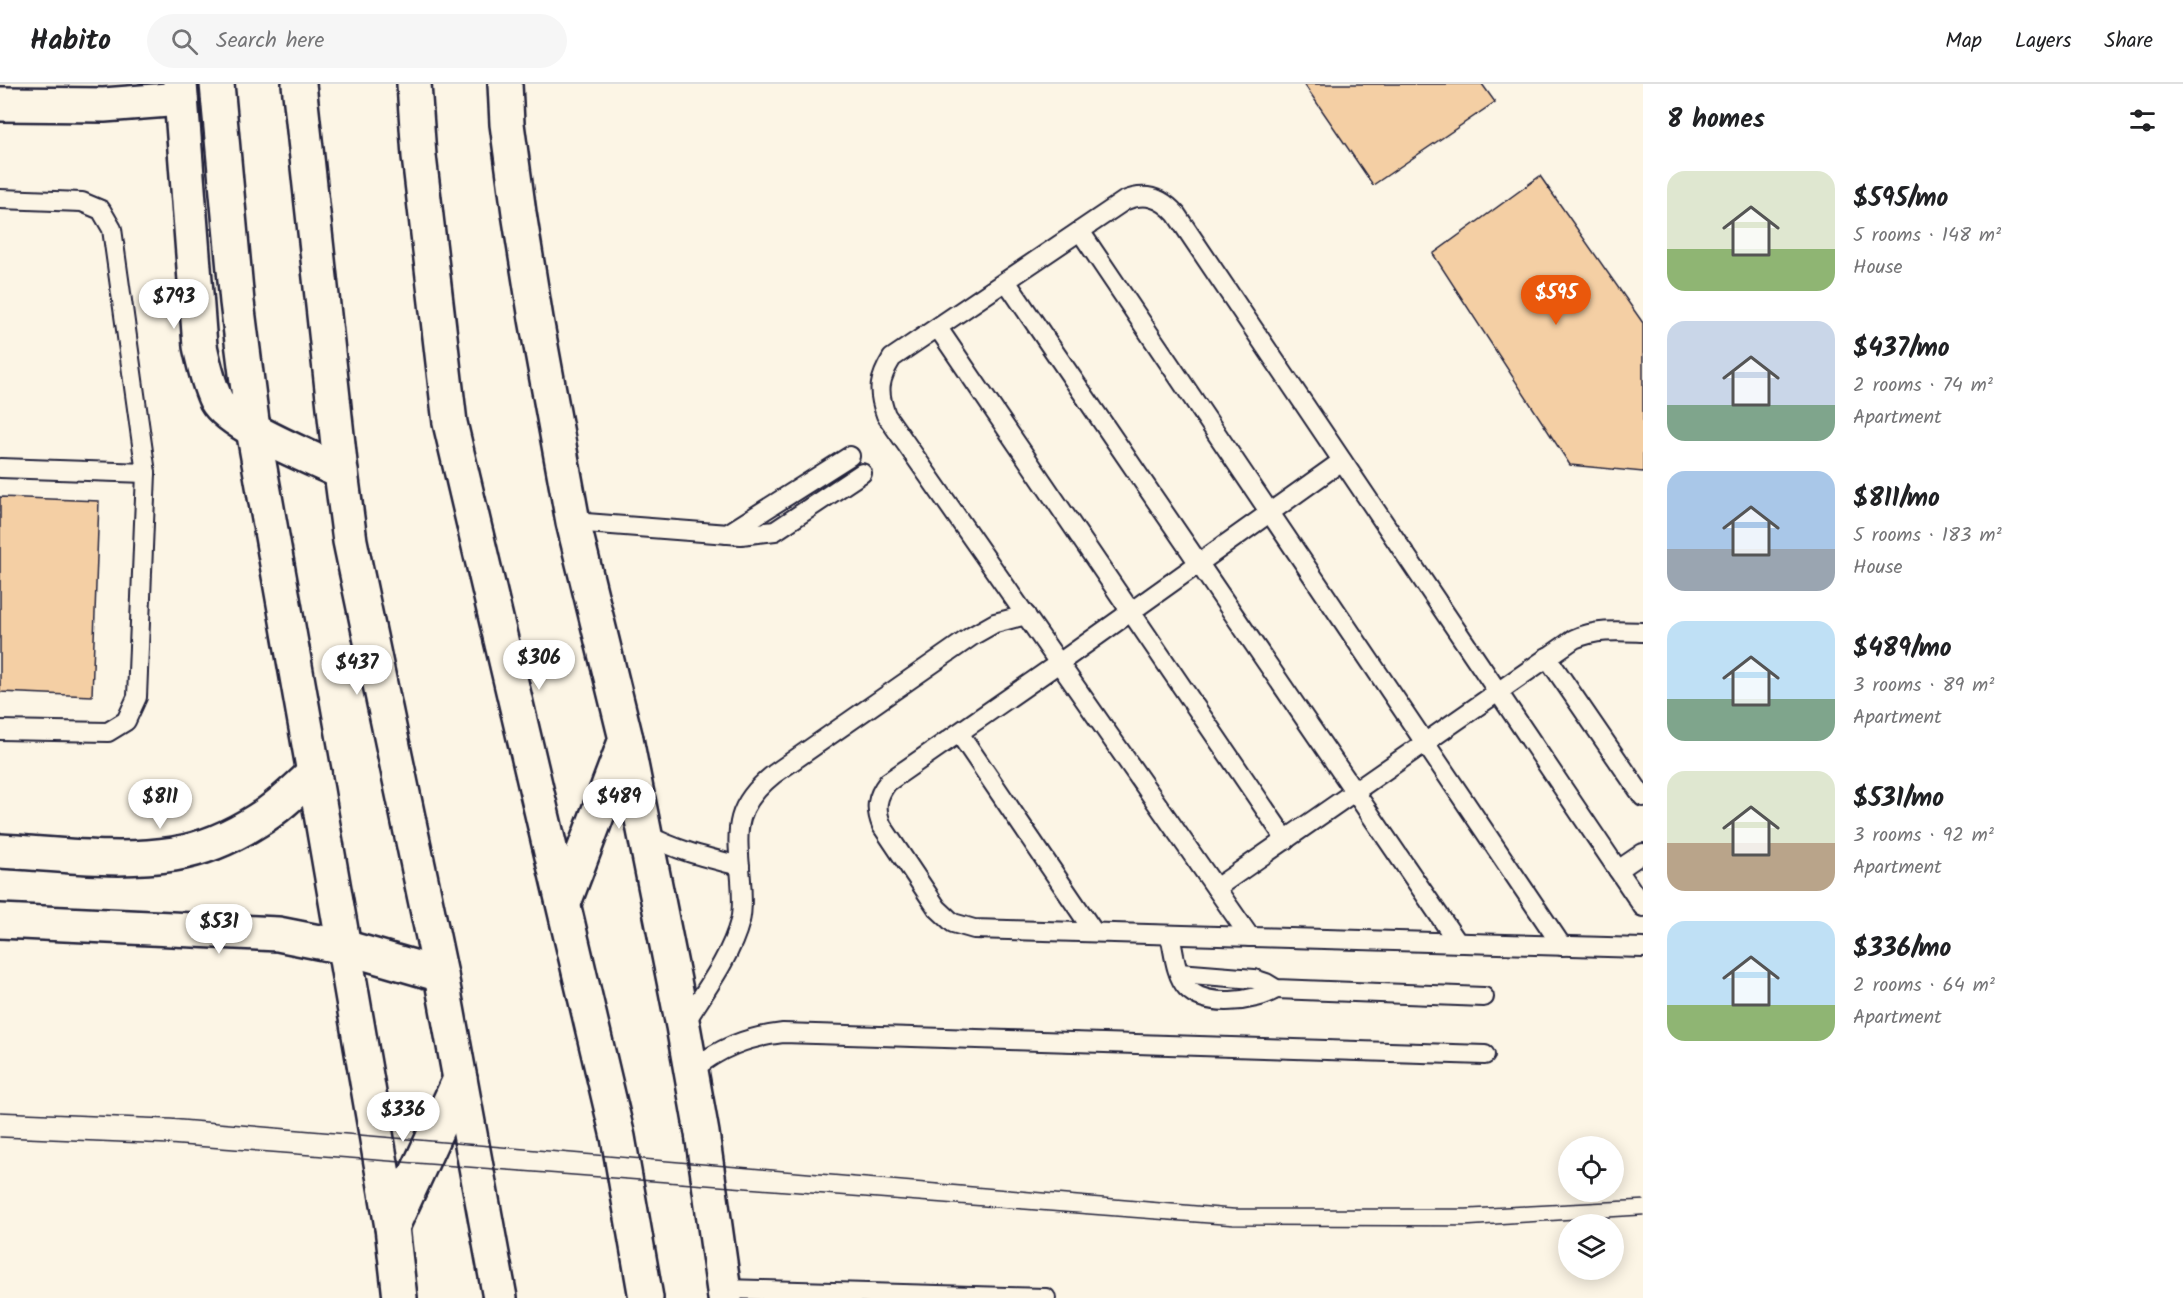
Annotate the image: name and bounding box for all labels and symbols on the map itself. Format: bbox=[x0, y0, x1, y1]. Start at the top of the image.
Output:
pin: $595 bbox=[1520, 275, 1592, 326]
pin: $793 bbox=[138, 279, 210, 330]
pin: $306 bbox=[503, 640, 575, 691]
pin: $437 bbox=[321, 645, 393, 696]
pin: $811 bbox=[124, 779, 196, 830]
pin: $489 bbox=[583, 779, 655, 830]
pin: $531 bbox=[183, 904, 255, 955]
pin: $336 bbox=[367, 1092, 439, 1143]

